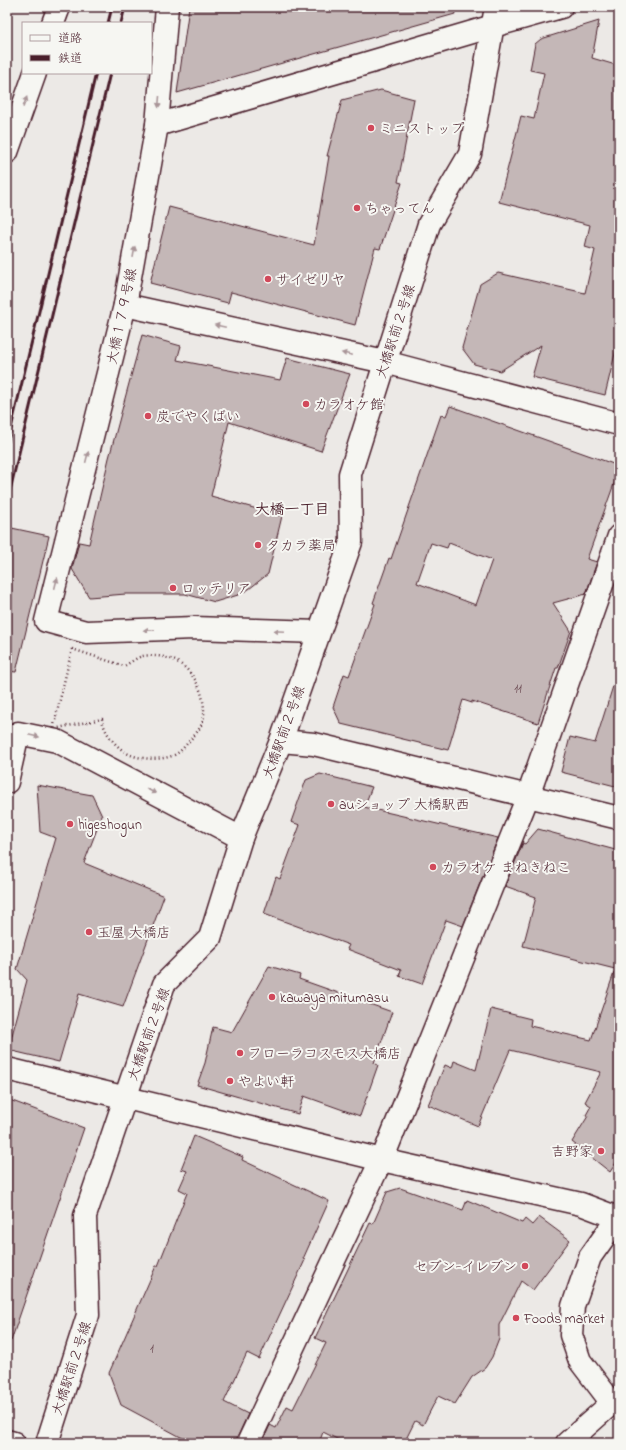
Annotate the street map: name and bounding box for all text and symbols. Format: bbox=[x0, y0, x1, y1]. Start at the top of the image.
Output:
legend bbox=[22, 22, 152, 74]
text: 道路 bbox=[58, 30, 82, 48]
text: 鉄道 bbox=[58, 50, 82, 68]
one-way arrow bbox=[22, 96, 28, 108]
one-way arrow bbox=[155, 96, 162, 108]
place label: ミニストップ bbox=[379, 119, 464, 140]
marker: ミニストップ bbox=[366, 123, 376, 133]
place label: ちゃってん bbox=[365, 199, 435, 220]
marker: ちゃってん bbox=[352, 203, 362, 213]
one-way arrow bbox=[131, 246, 137, 259]
street label: 大橋１７９号線 bbox=[102, 266, 143, 366]
place label: サイゼリヤ bbox=[276, 270, 345, 291]
marker: サイゼリヤ bbox=[263, 274, 273, 284]
street label: 大橋駅前２号線 bbox=[371, 282, 422, 381]
one-way arrow bbox=[213, 322, 226, 328]
one-way arrow bbox=[340, 350, 353, 356]
place label: カラオケ館 bbox=[314, 395, 384, 416]
marker: カラオケ館 bbox=[301, 399, 311, 409]
place label: 炭でやくばい bbox=[156, 407, 240, 428]
marker: 炭でやくばい bbox=[143, 411, 153, 421]
one-way arrow bbox=[84, 451, 90, 463]
district label: 大橋一丁目 bbox=[254, 499, 330, 521]
place label: タカラ薬局 bbox=[266, 536, 336, 557]
marker: タカラ薬局 bbox=[253, 540, 263, 550]
one-way arrow bbox=[53, 577, 59, 589]
place label: ロッテリア bbox=[181, 579, 251, 600]
marker: ロッテリア bbox=[168, 583, 178, 593]
one-way arrow bbox=[143, 626, 155, 633]
one-way arrow bbox=[272, 628, 285, 634]
house number: 11 bbox=[514, 680, 522, 698]
street label: 大橋駅前２号線 bbox=[258, 683, 311, 782]
one-way arrow bbox=[28, 734, 40, 740]
one-way arrow bbox=[146, 788, 157, 794]
place label: auショップ 大橋駅西 bbox=[339, 795, 469, 816]
marker: auショップ 大橋駅西 bbox=[326, 799, 336, 809]
place label: higeshogun bbox=[78, 815, 142, 837]
marker: higeshogun bbox=[65, 819, 75, 829]
place label: カラオケ まねきねこ bbox=[441, 858, 571, 879]
marker: カラオケ まねきねこ bbox=[428, 862, 438, 872]
place label: 玉屋 大橋店 bbox=[97, 923, 171, 944]
marker: 玉屋 大橋店 bbox=[84, 927, 94, 937]
street label: 大橋駅前２号線 bbox=[123, 985, 176, 1084]
place label: kawaya mitumasu bbox=[280, 988, 389, 1010]
marker: kawaya mitumasu bbox=[267, 992, 277, 1002]
place label: フローラコスモス大橋店 bbox=[248, 1044, 401, 1065]
marker: フローラコスモス大橋店 bbox=[235, 1048, 245, 1058]
place label: やよい軒 bbox=[238, 1072, 294, 1093]
marker: やよい軒 bbox=[225, 1076, 235, 1086]
place label: 吉野家 bbox=[551, 1142, 593, 1163]
marker: 吉野家 bbox=[596, 1146, 606, 1156]
place label: セブン-イレブン bbox=[414, 1257, 517, 1278]
marker: セブン-イレブン bbox=[520, 1261, 530, 1271]
place label: Foods market bbox=[523, 1309, 605, 1330]
marker: Foods market bbox=[511, 1313, 521, 1323]
street label: 大橋駅前２号線 bbox=[47, 1319, 98, 1418]
house number: 1 bbox=[150, 1340, 154, 1358]

